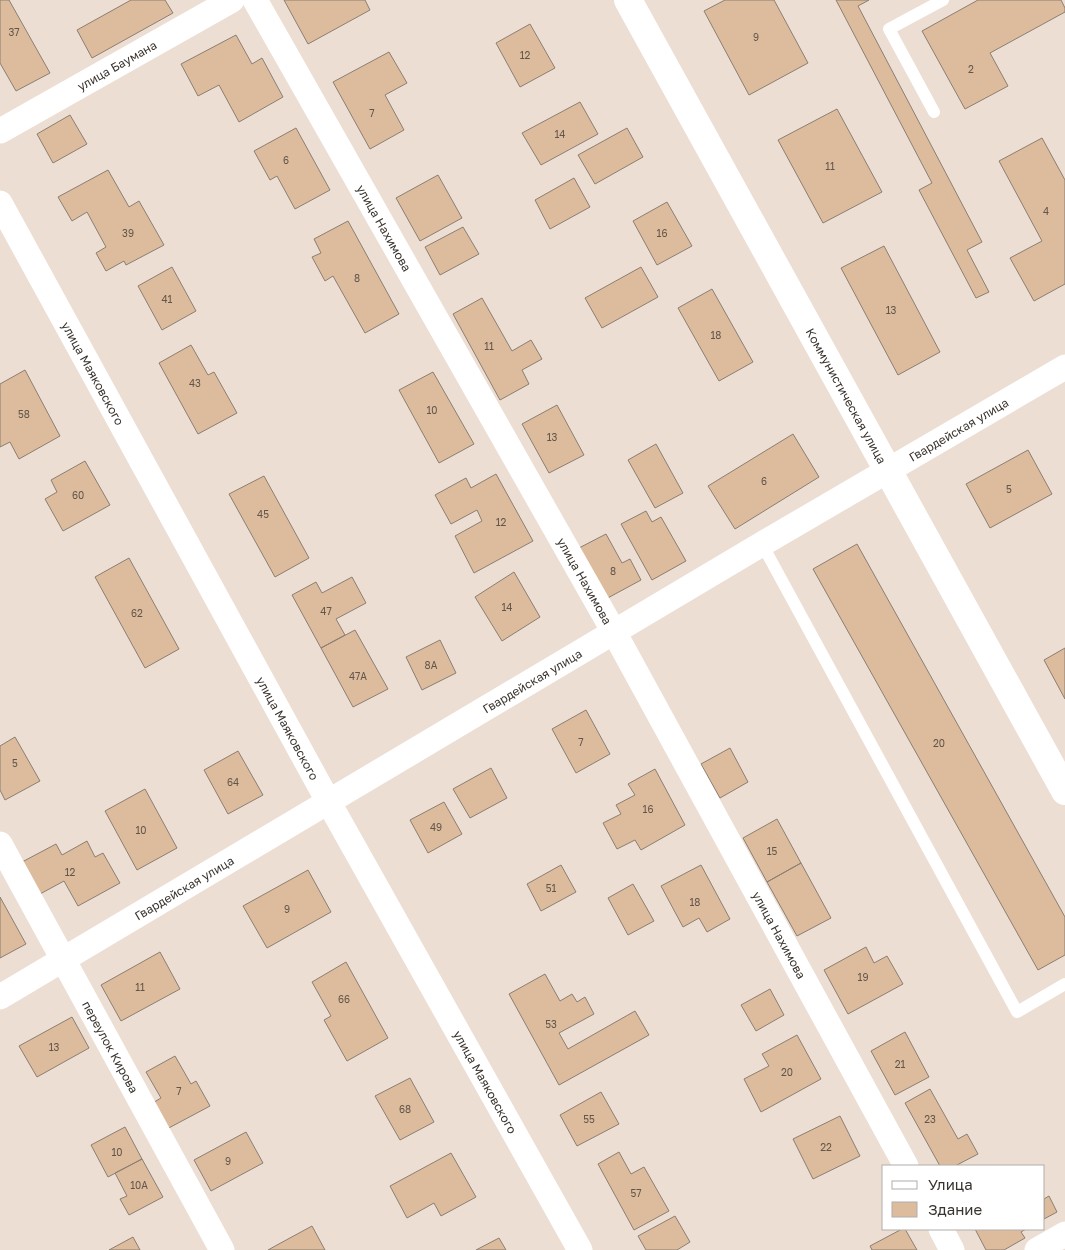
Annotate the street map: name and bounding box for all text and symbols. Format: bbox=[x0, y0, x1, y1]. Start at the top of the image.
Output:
house number: 37 bbox=[8, 26, 20, 38]
house number: 9 bbox=[753, 31, 759, 43]
street label: улица Баумана bbox=[74, 37, 159, 94]
house number: 12 bbox=[520, 49, 531, 61]
house number: 2 bbox=[968, 63, 974, 75]
house number: 7 bbox=[369, 107, 375, 119]
house number: 14 bbox=[555, 128, 565, 140]
house number: 6 bbox=[283, 154, 289, 166]
house number: 11 bbox=[825, 160, 835, 172]
street label: улица Нахимова bbox=[354, 182, 415, 274]
house number: 4 bbox=[1043, 205, 1049, 217]
house number: 39 bbox=[122, 227, 134, 239]
house number: 16 bbox=[657, 227, 667, 239]
house number: 8 bbox=[354, 272, 360, 284]
house number: 41 bbox=[162, 293, 173, 305]
house number: 13 bbox=[886, 304, 896, 316]
street label: улица Маяковского bbox=[59, 319, 128, 427]
street label: Коммунистическая улица bbox=[803, 325, 890, 466]
house number: 18 bbox=[711, 329, 721, 341]
house number: 11 bbox=[484, 340, 494, 352]
house number: 43 bbox=[189, 377, 201, 389]
street label: Гвардейская улица bbox=[906, 394, 1011, 464]
house number: 10 bbox=[426, 404, 438, 416]
house number: 58 bbox=[18, 408, 30, 420]
house number: 13 bbox=[547, 431, 557, 443]
house number: 6 bbox=[761, 475, 767, 487]
house number: 5 bbox=[1006, 483, 1012, 495]
house number: 60 bbox=[72, 489, 84, 501]
house number: 45 bbox=[257, 508, 269, 520]
house number: 12 bbox=[496, 516, 507, 528]
street label: улица Нахимова bbox=[554, 535, 616, 627]
house number: 8 bbox=[610, 565, 616, 577]
house number: 14 bbox=[502, 601, 512, 613]
house number: 47 bbox=[320, 605, 332, 617]
house number: 62 bbox=[131, 607, 143, 619]
street label: Гвардейская улица bbox=[480, 645, 584, 716]
house number: 8А bbox=[425, 659, 438, 671]
house number: 47А bbox=[349, 670, 367, 682]
street label: улица Маяковского bbox=[254, 674, 322, 783]
house number: 7 bbox=[578, 736, 584, 748]
house number: 20 bbox=[933, 737, 945, 749]
house number: 5 bbox=[12, 757, 18, 769]
house number: 64 bbox=[227, 776, 239, 788]
house number: 16 bbox=[643, 803, 653, 815]
house number: 49 bbox=[430, 821, 442, 833]
house number: 10 bbox=[135, 824, 147, 836]
house number: 15 bbox=[767, 845, 778, 857]
street label: Гвардейская улица bbox=[132, 852, 236, 923]
house number: 12 bbox=[65, 866, 76, 878]
house number: 51 bbox=[546, 882, 556, 894]
street label: улица Нахимова bbox=[750, 888, 810, 981]
house number: 18 bbox=[690, 896, 700, 908]
house number: 9 bbox=[284, 903, 290, 915]
house number: 19 bbox=[858, 971, 868, 983]
house number: 11 bbox=[135, 981, 145, 993]
house number: 66 bbox=[338, 993, 350, 1005]
street label: переулок Кирова bbox=[80, 998, 142, 1095]
house number: 53 bbox=[545, 1018, 557, 1030]
street label: улица Маяковского bbox=[451, 1028, 520, 1136]
house number: 13 bbox=[49, 1041, 59, 1053]
house number: 21 bbox=[895, 1058, 905, 1070]
house number: 20 bbox=[781, 1066, 793, 1078]
house number: 7 bbox=[176, 1085, 182, 1097]
house number: 68 bbox=[399, 1103, 411, 1115]
house number: 55 bbox=[583, 1113, 595, 1125]
house number: 23 bbox=[924, 1113, 936, 1125]
house number: 22 bbox=[820, 1141, 832, 1153]
house number: 10 bbox=[111, 1146, 123, 1158]
house number: 9 bbox=[225, 1155, 231, 1167]
legend bbox=[882, 1165, 1045, 1230]
text: Улица bbox=[928, 1175, 973, 1193]
house number: 10А bbox=[130, 1179, 148, 1191]
house number: 57 bbox=[630, 1187, 642, 1199]
text: Здание bbox=[928, 1200, 982, 1218]

